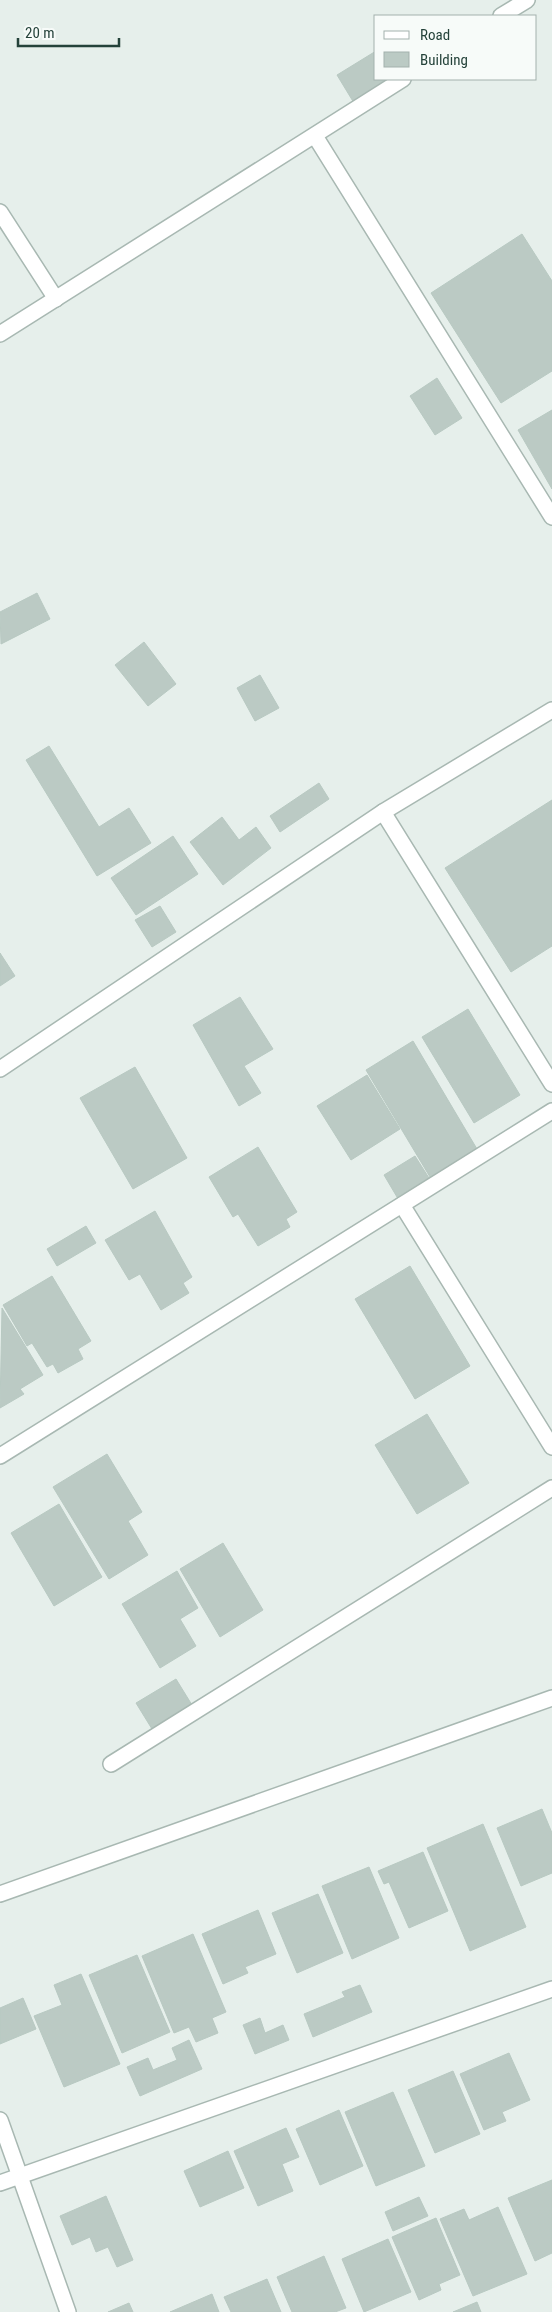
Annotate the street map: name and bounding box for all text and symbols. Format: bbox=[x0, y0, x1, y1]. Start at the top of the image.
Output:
scale bar bbox=[18, 15, 119, 47]
legend bbox=[374, 15, 537, 80]
text: 20 m bbox=[25, 24, 55, 42]
text: Road bbox=[420, 26, 450, 44]
text: Building bbox=[420, 51, 468, 69]

